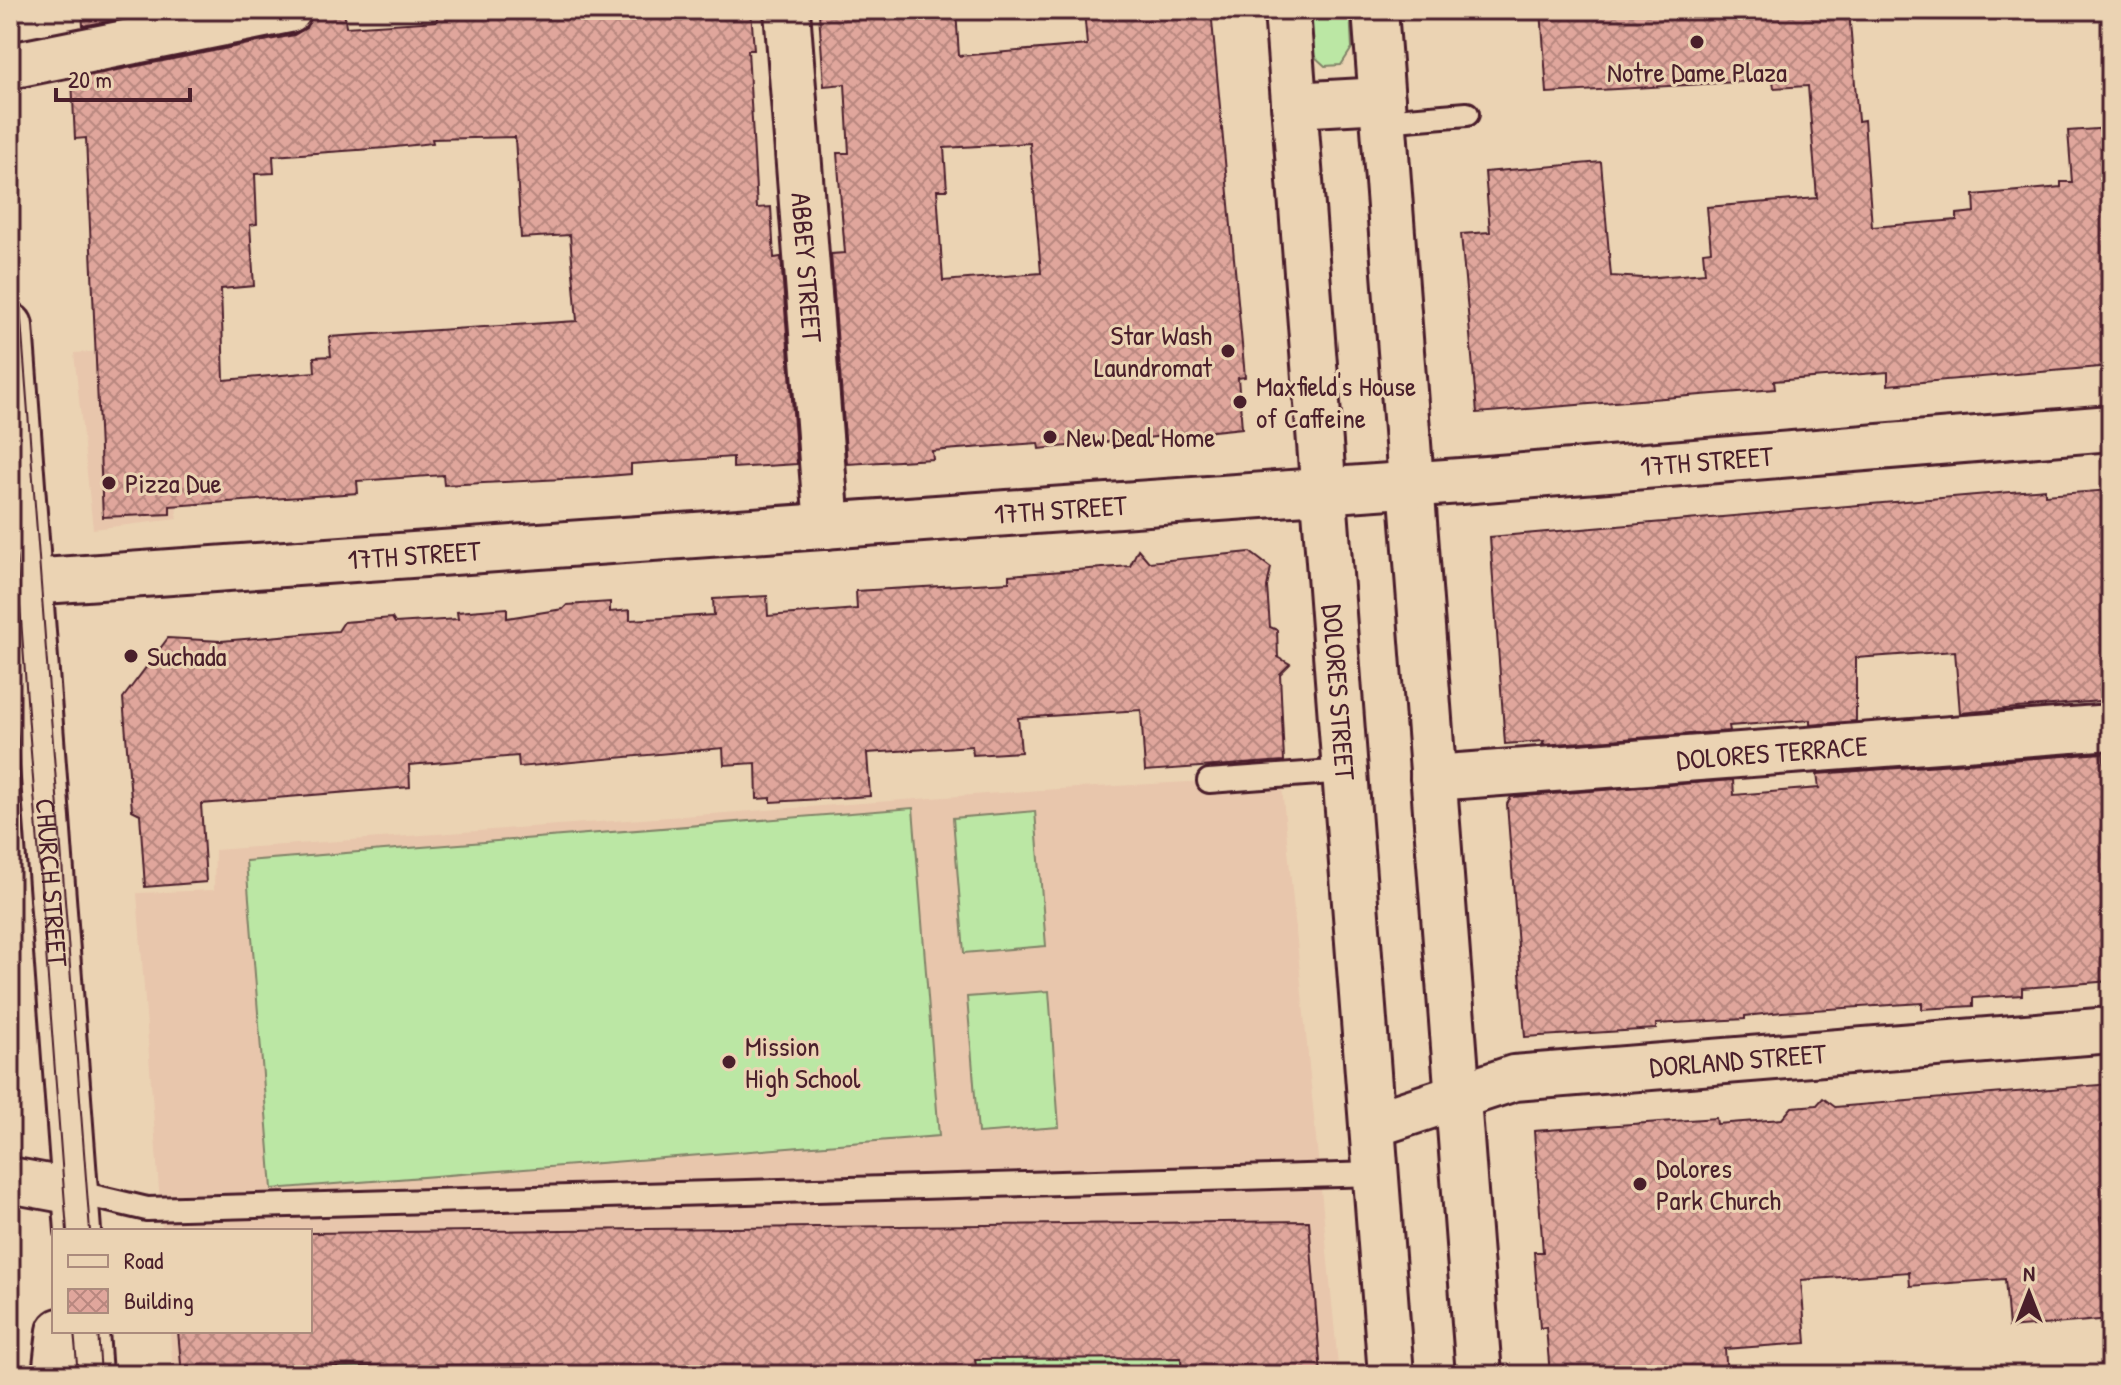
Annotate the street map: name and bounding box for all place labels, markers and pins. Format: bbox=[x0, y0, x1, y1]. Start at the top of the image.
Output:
marker: Notre Dame Plaza bbox=[1688, 33, 1706, 51]
place label: Notre Dame Plaza bbox=[1607, 53, 1787, 91]
place label: Star Wash Laundromat bbox=[1094, 316, 1212, 386]
marker: Star Wash Laundromat bbox=[1219, 342, 1237, 360]
place label: Maxfield's House of Caffeine bbox=[1256, 367, 1416, 437]
marker: Maxfield's House of Caffeine bbox=[1231, 393, 1249, 411]
place label: New Deal Home bbox=[1066, 418, 1215, 456]
marker: New Deal Home bbox=[1041, 428, 1059, 446]
place label: Pizza Due bbox=[125, 464, 222, 502]
marker: Pizza Due bbox=[100, 474, 118, 492]
place label: Suchada bbox=[147, 637, 227, 675]
marker: Suchada bbox=[122, 647, 140, 665]
place label: Mission High School bbox=[745, 1027, 861, 1097]
marker: Mission High School bbox=[720, 1053, 738, 1071]
place label: Dolores Park Church bbox=[1656, 1149, 1781, 1219]
marker: Dolores Park Church bbox=[1631, 1175, 1649, 1193]

